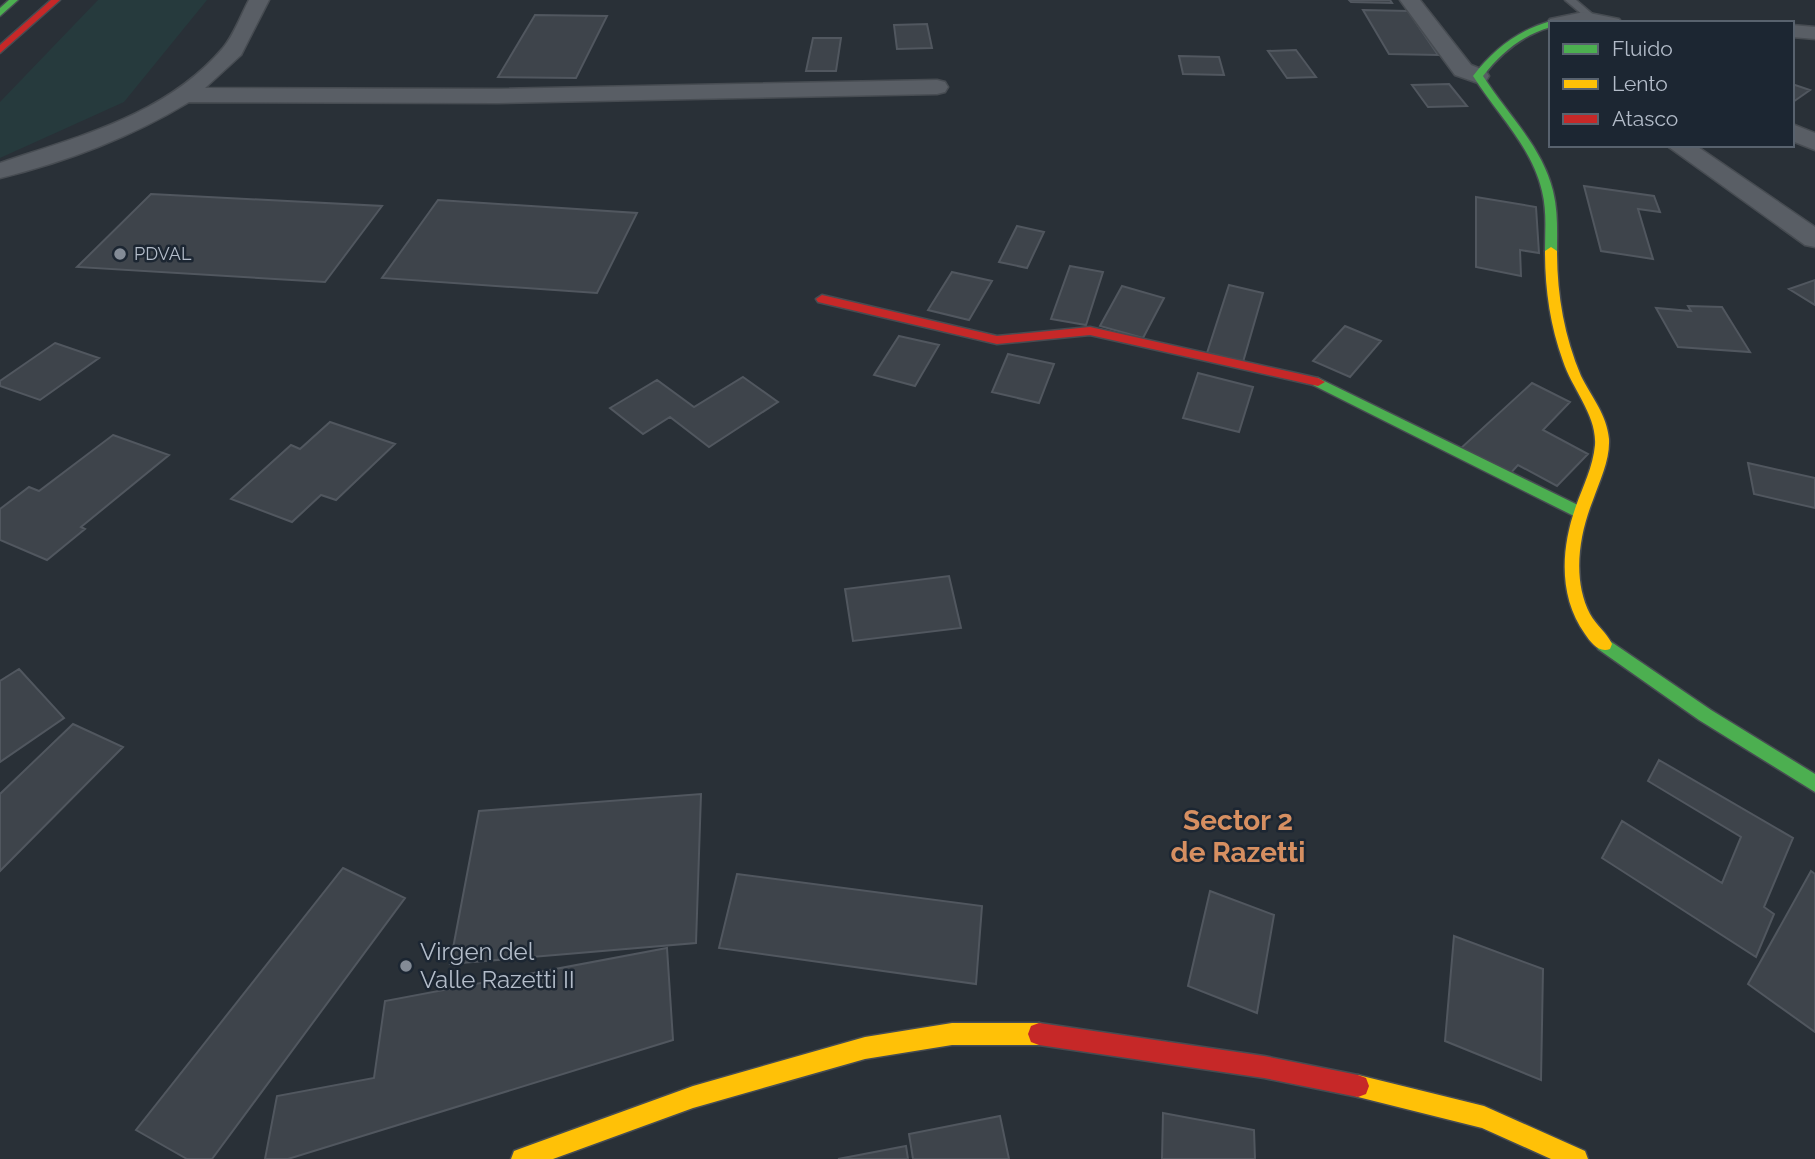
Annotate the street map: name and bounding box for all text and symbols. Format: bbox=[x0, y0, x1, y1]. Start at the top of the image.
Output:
legend bbox=[1549, 21, 1794, 147]
text: Fluido bbox=[1612, 36, 1673, 61]
text: Lento bbox=[1612, 71, 1668, 96]
text: Atasco bbox=[1612, 106, 1678, 131]
place label: PDVAL bbox=[134, 243, 192, 264]
marker: PDVAL bbox=[112, 246, 128, 262]
district label: Sector 2 de Razetti bbox=[1171, 804, 1305, 869]
place label: Virgen del Valle Razetti II bbox=[420, 937, 575, 994]
marker: Virgen del Valle Razetti II bbox=[398, 958, 414, 974]

